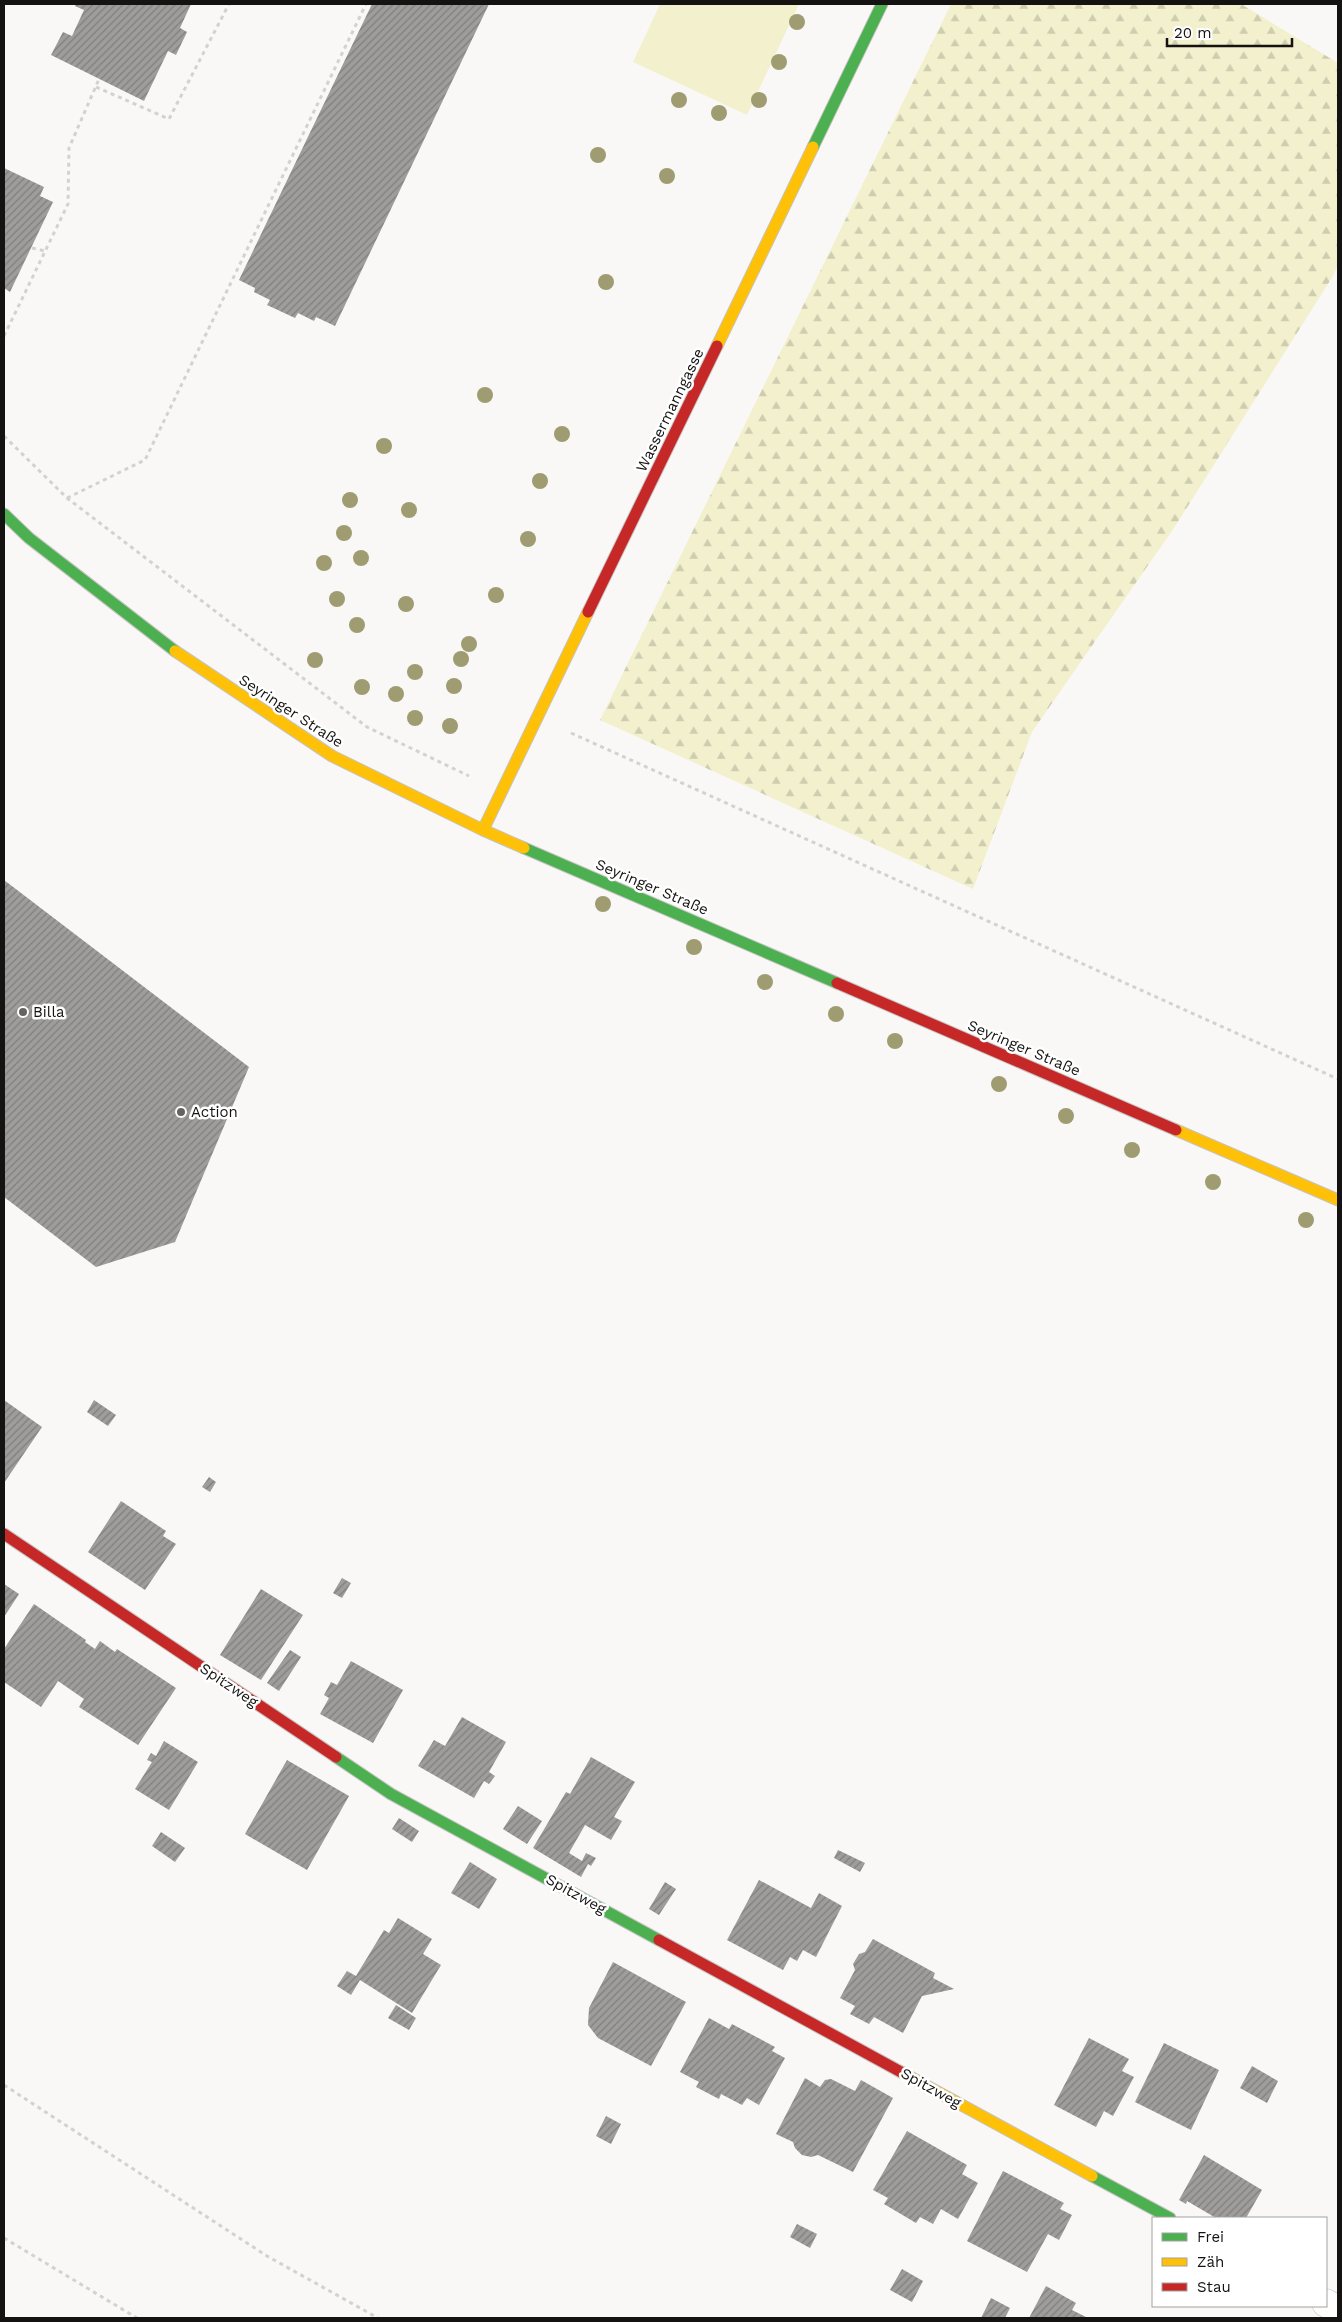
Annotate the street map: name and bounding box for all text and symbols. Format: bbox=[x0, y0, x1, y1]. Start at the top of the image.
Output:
scale bar bbox=[1167, 15, 1292, 47]
text: 20 m bbox=[1174, 24, 1212, 42]
street label: Wassermanngasse bbox=[632, 345, 708, 475]
street label: Seyringer Straße bbox=[235, 671, 347, 751]
street label: Seyringer Straße bbox=[593, 855, 711, 919]
place label: Billa bbox=[33, 1003, 65, 1021]
marker: Billa bbox=[17, 1006, 29, 1018]
street label: Seyringer Straße bbox=[965, 1016, 1083, 1080]
place label: Action bbox=[191, 1103, 238, 1121]
marker: Action bbox=[175, 1106, 187, 1118]
street label: Spitzweg bbox=[197, 1659, 261, 1711]
street label: Spitzweg bbox=[543, 1870, 609, 1918]
street label: Spitzweg bbox=[898, 2064, 964, 2112]
legend bbox=[1152, 2217, 1327, 2307]
text: Frei bbox=[1197, 2228, 1224, 2246]
text: Zäh bbox=[1197, 2253, 1224, 2271]
text: Stau bbox=[1197, 2278, 1231, 2296]

